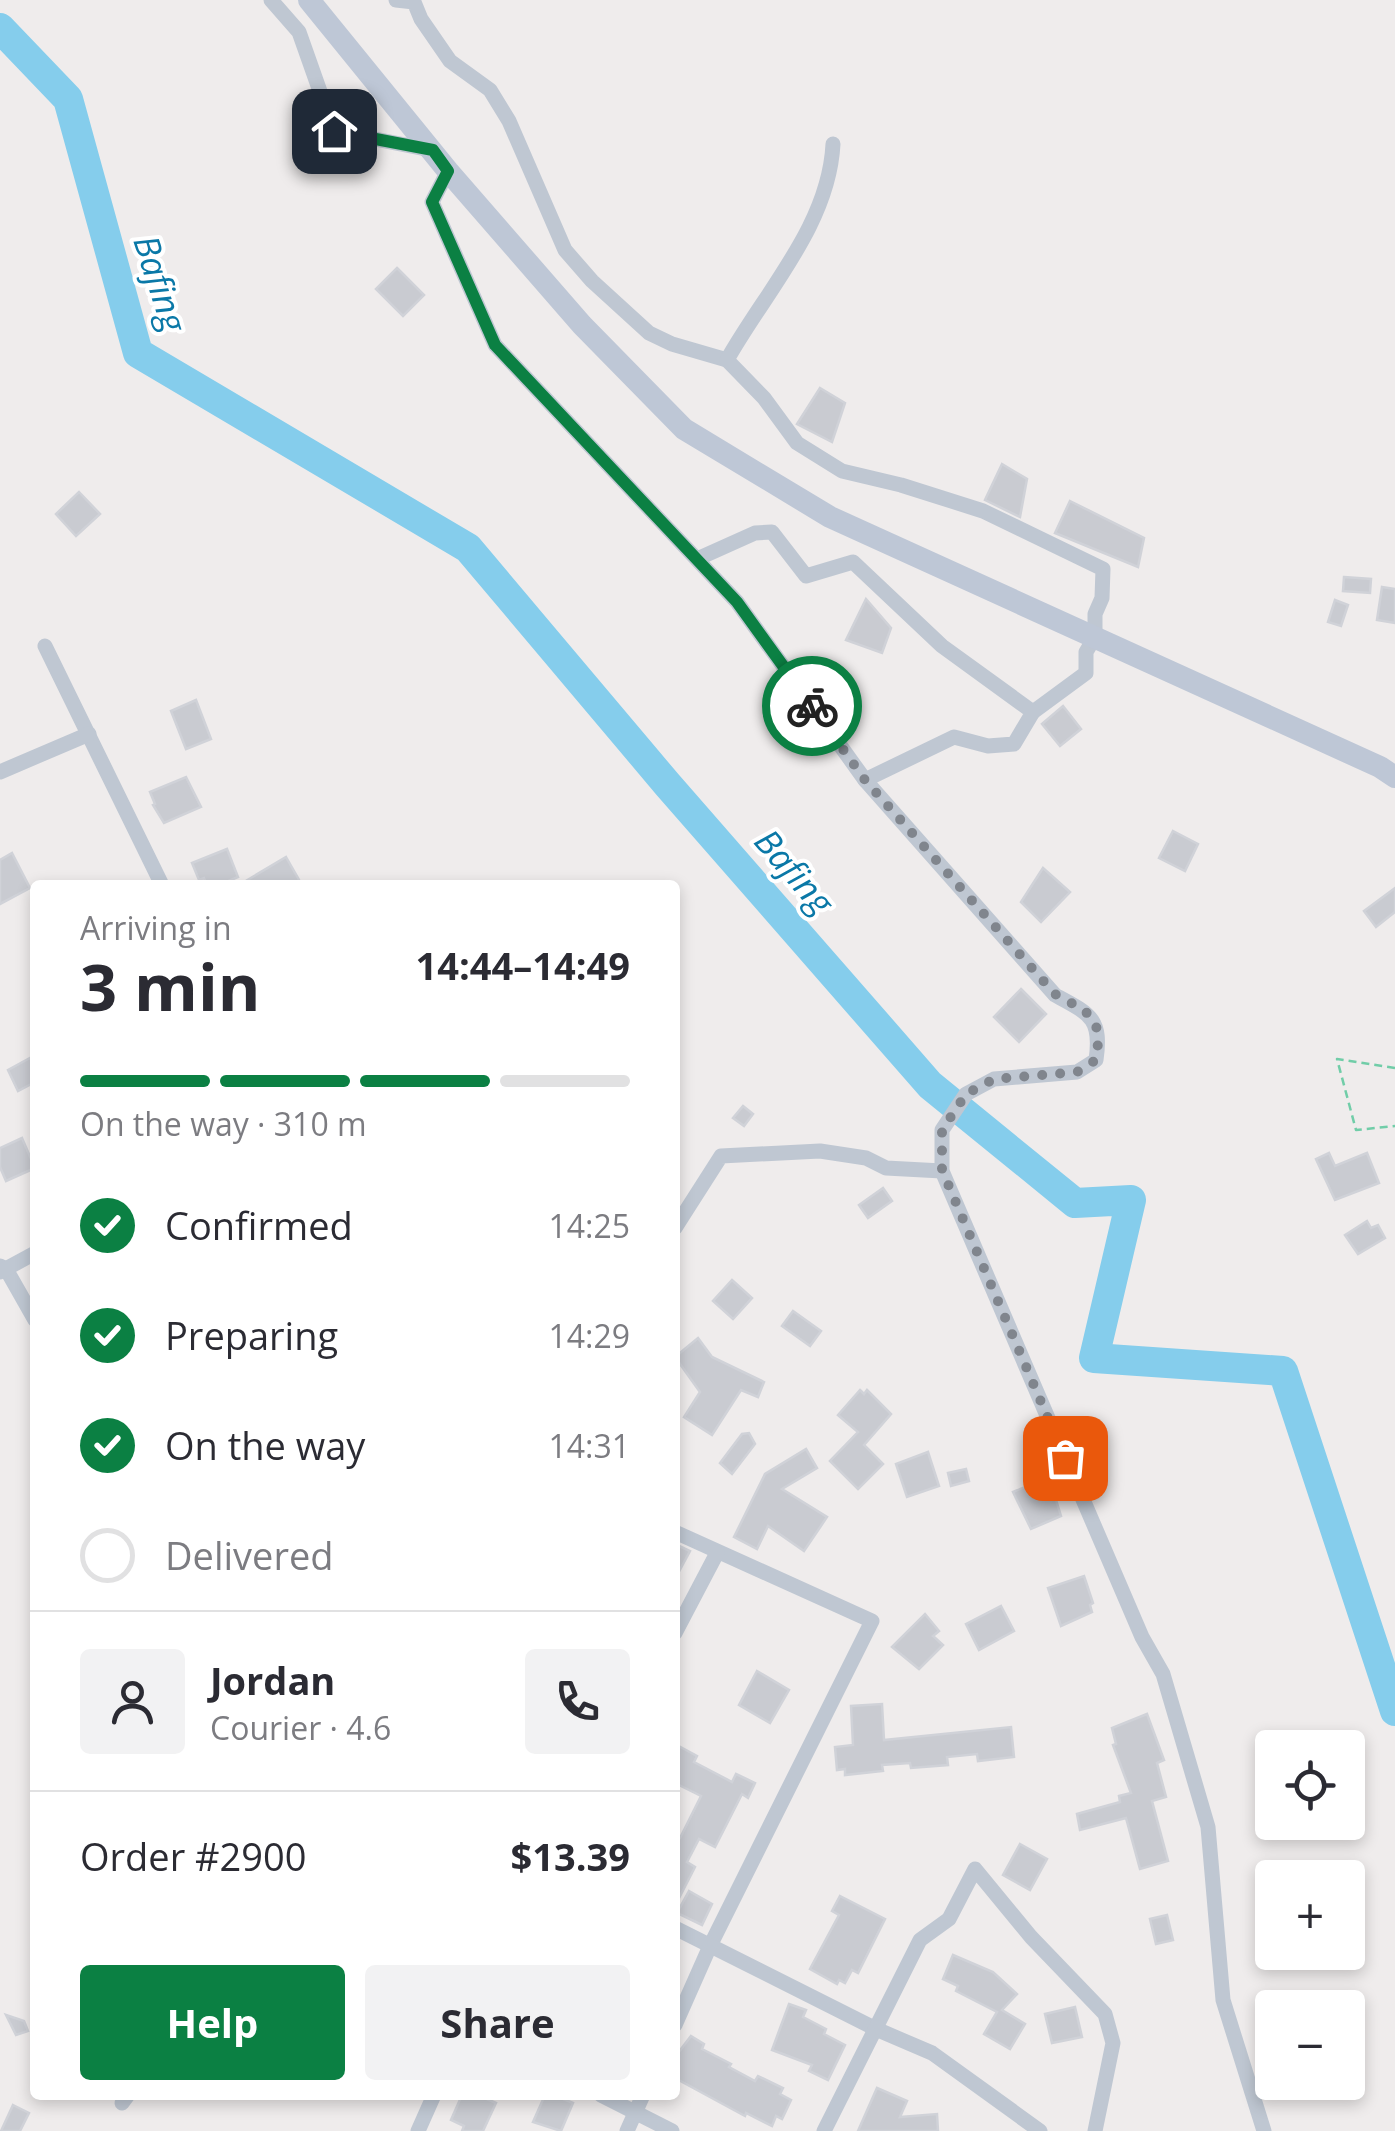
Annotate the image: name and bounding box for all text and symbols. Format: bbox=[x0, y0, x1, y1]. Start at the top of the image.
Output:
pin bbox=[292, 89, 377, 174]
icon: home bbox=[307, 104, 362, 159]
water label: Bafing bbox=[123, 229, 199, 339]
courier bbox=[762, 656, 862, 756]
icon: bike bbox=[785, 679, 840, 734]
water label: Bafing bbox=[745, 818, 846, 925]
text: Arriving in bbox=[80, 906, 232, 949]
text: 14:44–14:49 bbox=[416, 939, 630, 991]
text: 3 min bbox=[80, 942, 260, 1030]
text: On the way · 310 m bbox=[80, 1102, 367, 1145]
icon: check bbox=[80, 1198, 135, 1253]
text: Confirmed bbox=[165, 1199, 353, 1251]
text: 14:25 bbox=[548, 1204, 630, 1247]
icon: check bbox=[80, 1308, 135, 1363]
text: Preparing bbox=[165, 1309, 338, 1361]
text: 14:29 bbox=[548, 1314, 630, 1357]
pin bbox=[1023, 1416, 1108, 1501]
icon: check bbox=[80, 1418, 135, 1473]
text: On the way bbox=[165, 1419, 365, 1471]
text: 14:31 bbox=[548, 1424, 630, 1467]
icon: bag bbox=[1038, 1431, 1093, 1486]
text: Delivered bbox=[165, 1529, 334, 1581]
button: person bbox=[80, 1649, 185, 1754]
button: phone bbox=[525, 1649, 630, 1754]
text: Jordan bbox=[210, 1654, 335, 1706]
text: Courier · 4.6 bbox=[210, 1706, 391, 1749]
map controls bbox=[1255, 1730, 1365, 2100]
button: locate bbox=[1255, 1730, 1365, 1840]
text: Order #2900 bbox=[80, 1830, 307, 1882]
text: $13.39 bbox=[511, 1830, 630, 1882]
button: + bbox=[1255, 1860, 1365, 1970]
button: Help bbox=[80, 1965, 345, 2080]
button: Share bbox=[365, 1965, 630, 2080]
button: − bbox=[1255, 1990, 1365, 2100]

